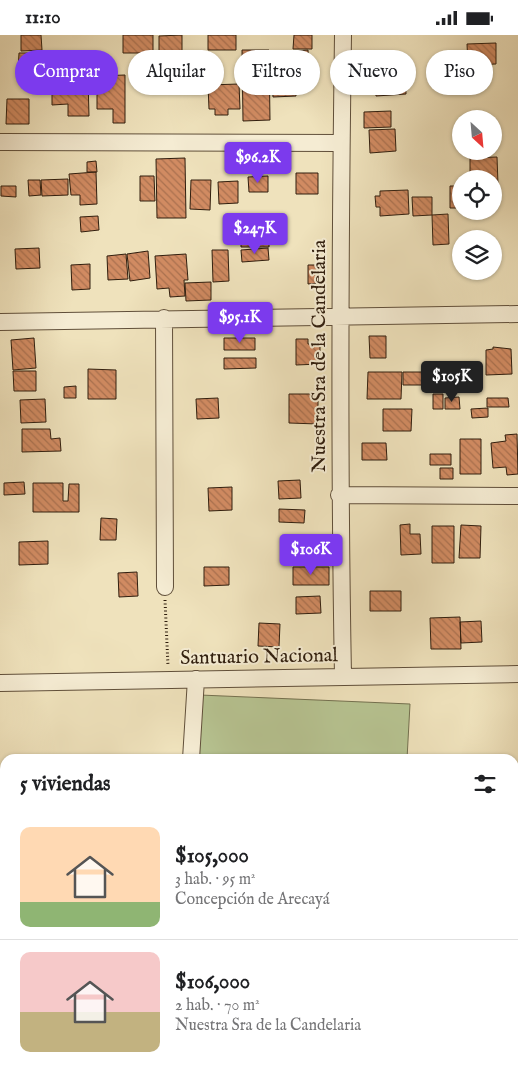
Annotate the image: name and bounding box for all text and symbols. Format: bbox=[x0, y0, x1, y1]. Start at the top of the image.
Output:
text: 11:10 bbox=[25, 6, 61, 30]
chip: Comprar bbox=[15, 50, 118, 95]
chip: Alquilar bbox=[128, 50, 224, 95]
chip: Filtros bbox=[234, 50, 320, 95]
chip: Nuevo bbox=[330, 50, 416, 95]
chip: Piso bbox=[426, 50, 493, 95]
north arrow bbox=[452, 110, 502, 160]
map controls bbox=[452, 110, 502, 280]
pin: $96.2K bbox=[217, 141, 299, 184]
text: $96.2K bbox=[235, 148, 281, 168]
button: locate bbox=[452, 170, 502, 220]
pin: $247K bbox=[220, 213, 290, 255]
text: $247K bbox=[234, 219, 276, 239]
button: layers bbox=[452, 230, 502, 280]
street label: Nuestra Sra de la Candelaria bbox=[307, 239, 332, 472]
pin: $95.1K bbox=[199, 301, 281, 344]
text: $95.1K bbox=[219, 308, 261, 328]
pin: $105K bbox=[417, 361, 487, 403]
text: $105K bbox=[432, 367, 472, 387]
pin: $106K bbox=[276, 533, 346, 576]
text: $106K bbox=[291, 540, 331, 560]
street label: Santuario Nacional bbox=[180, 643, 339, 671]
icon: filters bbox=[471, 770, 499, 798]
text: 5 viviendas bbox=[20, 771, 110, 798]
text: $105,000 bbox=[175, 843, 249, 870]
icon: home bbox=[60, 847, 120, 907]
text: 3 hab. · 95 m² bbox=[175, 870, 256, 890]
text: Concepción de Arecayá bbox=[175, 890, 330, 910]
text: $106,000 bbox=[175, 969, 250, 996]
icon: home bbox=[60, 972, 120, 1032]
text: 2 hab. · 70 m² bbox=[175, 996, 260, 1016]
text: Nuestra Sra de la Candelaria bbox=[175, 1016, 361, 1036]

